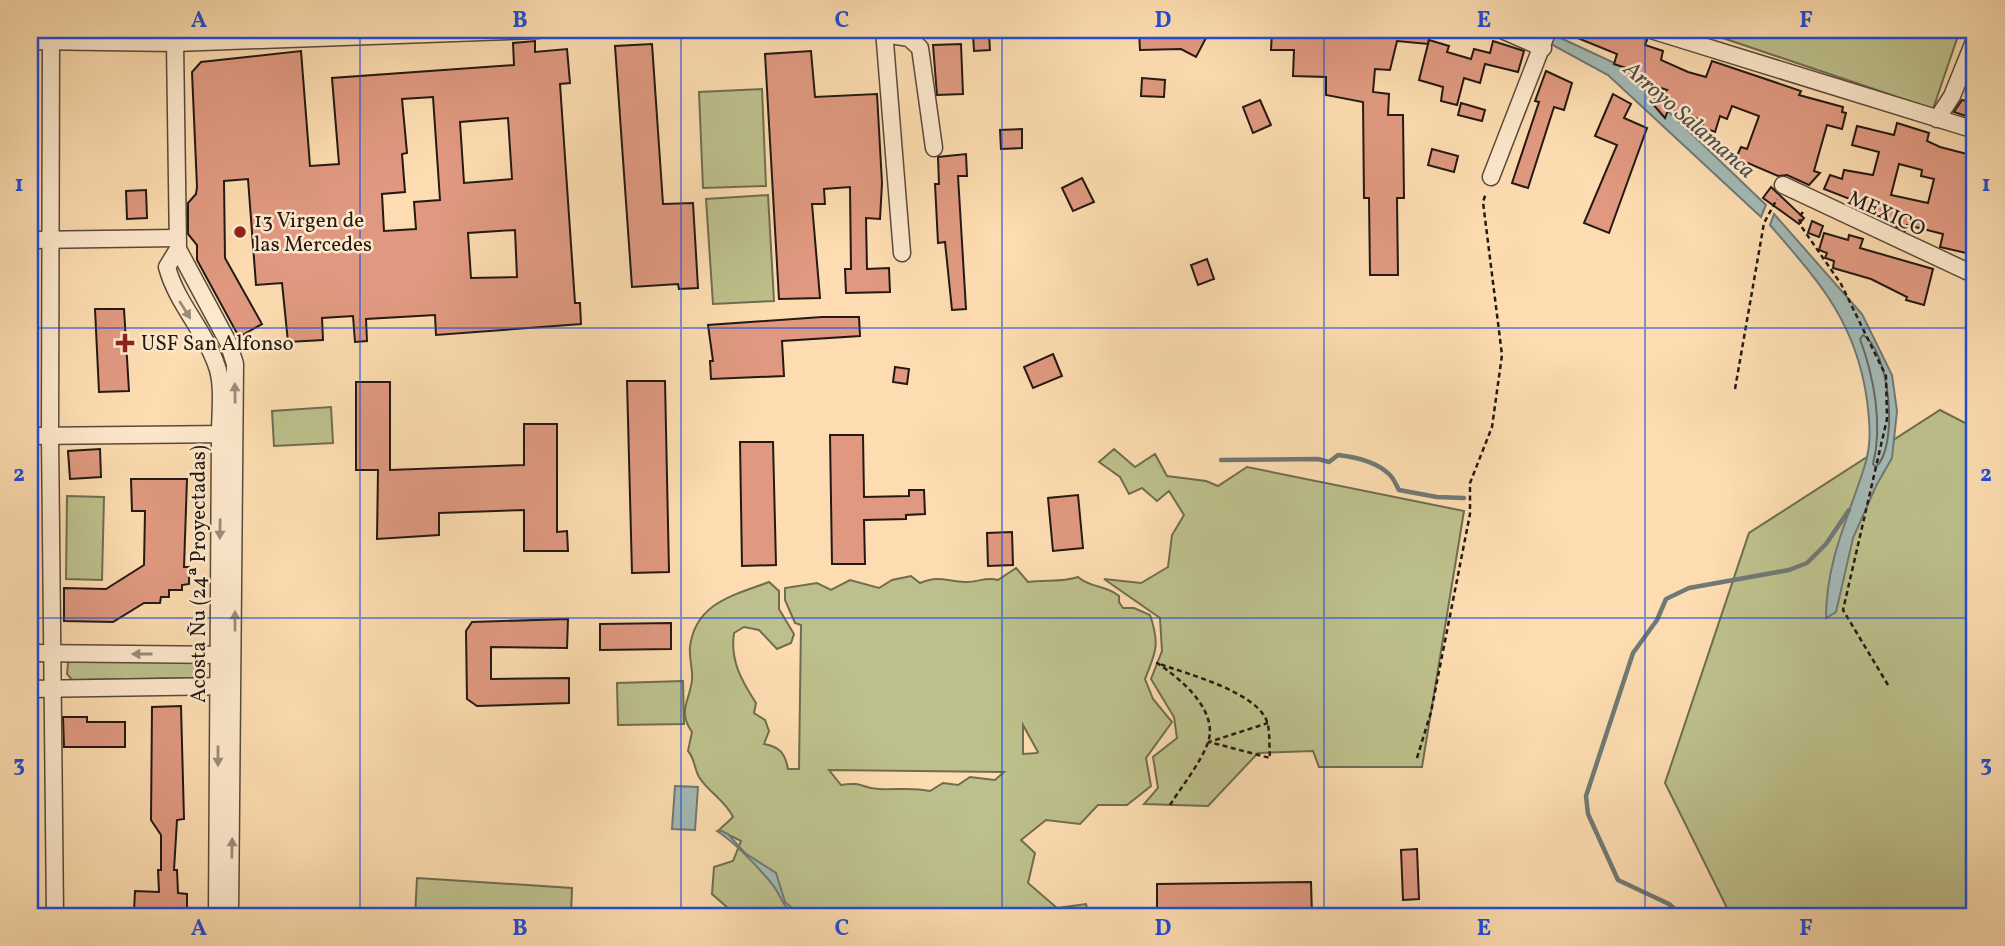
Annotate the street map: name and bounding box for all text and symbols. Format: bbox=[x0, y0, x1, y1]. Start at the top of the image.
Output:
text: A bbox=[191, 5, 207, 37]
text: B bbox=[512, 5, 528, 37]
text: C bbox=[835, 5, 849, 37]
text: D bbox=[1155, 5, 1172, 37]
text: E bbox=[1477, 5, 1491, 37]
text: F bbox=[1799, 5, 1813, 37]
water label: Arroyo Salamanca bbox=[1615, 54, 1762, 187]
text: 1 bbox=[14, 169, 24, 201]
text: 1 bbox=[1981, 169, 1991, 201]
street label: MEXICO bbox=[1843, 184, 1930, 244]
place label: 13 Virgen de las Mercedes bbox=[254, 207, 372, 260]
marker: 13 Virgen de las Mercedes bbox=[232, 224, 248, 240]
one-way arrow bbox=[179, 301, 192, 320]
place label: USF San Alfonso bbox=[141, 330, 294, 359]
marker: USF San Alfonso bbox=[115, 333, 135, 353]
one-way arrow bbox=[229, 382, 241, 404]
street label: Acosta Ñu (24ª Proyectadas) bbox=[185, 445, 214, 703]
text: 2 bbox=[13, 459, 25, 491]
text: 2 bbox=[1980, 459, 1992, 491]
one-way arrow bbox=[214, 518, 225, 540]
one-way arrow bbox=[229, 609, 241, 631]
one-way arrow bbox=[130, 648, 152, 660]
one-way arrow bbox=[212, 745, 224, 767]
text: 3 bbox=[13, 749, 25, 781]
text: 3 bbox=[1980, 749, 1992, 781]
one-way arrow bbox=[226, 837, 237, 859]
text: A bbox=[191, 913, 207, 945]
text: B bbox=[512, 913, 528, 945]
text: C bbox=[835, 913, 849, 945]
text: D bbox=[1155, 913, 1172, 945]
text: E bbox=[1477, 913, 1491, 945]
text: F bbox=[1799, 913, 1813, 945]

